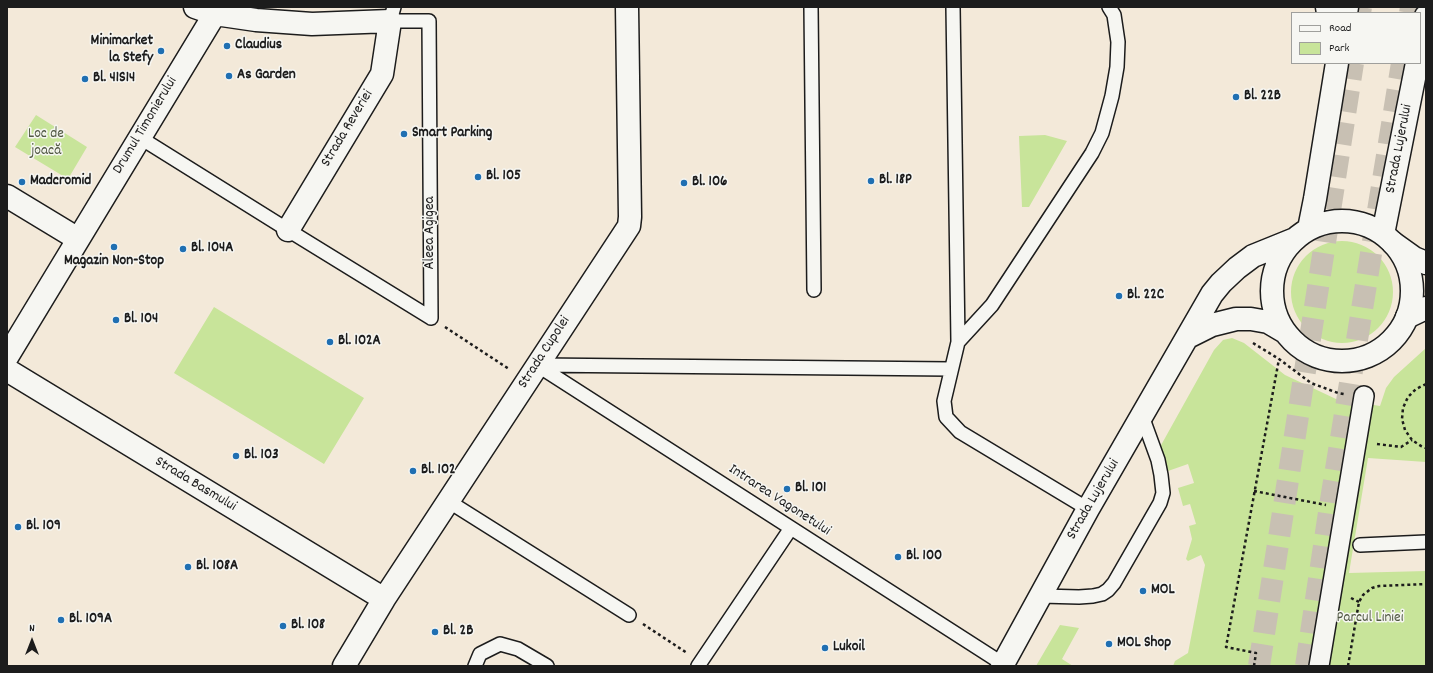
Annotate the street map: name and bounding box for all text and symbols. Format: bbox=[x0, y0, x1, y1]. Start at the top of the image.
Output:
legend bbox=[1291, 12, 1421, 64]
text: Road bbox=[1329, 20, 1351, 37]
place label: Minimarket la Stefy bbox=[91, 33, 153, 68]
place label: Claudius bbox=[235, 37, 282, 55]
text: Park bbox=[1329, 40, 1349, 57]
marker: Claudius bbox=[222, 41, 232, 51]
marker: Minimarket la Stefy bbox=[156, 46, 166, 56]
place label: As Garden bbox=[237, 67, 296, 85]
place label: Bl. 41S14 bbox=[93, 70, 135, 88]
marker: As Garden bbox=[224, 71, 234, 81]
marker: Bl. 41S14 bbox=[80, 74, 90, 84]
street label: Drumul Timonierului bbox=[110, 74, 182, 178]
street label: Strada Reveriei bbox=[318, 87, 378, 171]
place label: Bl. 22B bbox=[1244, 88, 1281, 106]
marker: Bl. 22B bbox=[1231, 92, 1241, 102]
street label: Strada Lujerului bbox=[1383, 103, 1417, 195]
place label: Smart Parking bbox=[412, 125, 492, 143]
park label: Loc de joacă bbox=[28, 126, 64, 161]
marker: Smart Parking bbox=[399, 129, 409, 139]
place label: Bl. 105 bbox=[486, 168, 521, 186]
marker: Bl. 105 bbox=[473, 172, 483, 182]
place label: Bl. 18P bbox=[879, 172, 912, 190]
place label: Madcromid bbox=[30, 173, 91, 191]
place label: Bl. 106 bbox=[692, 174, 727, 192]
marker: Bl. 18P bbox=[866, 176, 876, 186]
marker: Madcromid bbox=[17, 177, 27, 187]
marker: Bl. 106 bbox=[679, 178, 689, 188]
street label: Aleea Agigea bbox=[422, 196, 440, 270]
place label: Bl. 104A bbox=[191, 240, 233, 258]
marker: Magazin Non-Stop bbox=[109, 242, 119, 252]
marker: Bl. 104A bbox=[178, 244, 188, 254]
place label: Magazin Non-Stop bbox=[64, 253, 164, 271]
place label: Bl. 22C bbox=[1127, 287, 1164, 305]
marker: Bl. 22C bbox=[1114, 291, 1124, 301]
place label: Bl. 104 bbox=[124, 311, 158, 329]
street label: Strada Cupolei bbox=[515, 313, 575, 393]
marker: Bl. 104 bbox=[111, 315, 121, 325]
place label: Bl. 102A bbox=[338, 333, 381, 351]
marker: Bl. 102A bbox=[325, 337, 335, 347]
place label: Bl. 103 bbox=[244, 447, 279, 465]
marker: Bl. 103 bbox=[231, 451, 241, 461]
street label: Strada Basmului bbox=[151, 454, 239, 516]
street label: Strada Lujerului bbox=[1064, 456, 1124, 544]
street label: Intrarea Vagonetului bbox=[725, 461, 833, 541]
place label: Bl. 102 bbox=[421, 462, 456, 480]
marker: Bl. 102 bbox=[408, 466, 418, 476]
place label: Bl. 101 bbox=[795, 480, 826, 498]
marker: Bl. 101 bbox=[782, 484, 792, 494]
place label: Bl. 109 bbox=[26, 518, 61, 536]
marker: Bl. 109 bbox=[13, 522, 23, 532]
place label: Bl. 100 bbox=[906, 548, 942, 566]
marker: Bl. 100 bbox=[893, 552, 903, 562]
place label: Bl. 108A bbox=[196, 558, 238, 576]
marker: Bl. 108A bbox=[183, 562, 193, 572]
place label: MOL bbox=[1151, 582, 1175, 600]
marker: MOL bbox=[1138, 586, 1148, 596]
park label: Parcul Liniei bbox=[1337, 610, 1403, 628]
place label: Bl. 109A bbox=[69, 611, 112, 629]
marker: Bl. 109A bbox=[56, 615, 66, 625]
place label: Bl. 108 bbox=[291, 617, 325, 635]
north arrow bbox=[12, 621, 52, 661]
text: N bbox=[29, 621, 35, 637]
marker: Bl. 108 bbox=[278, 621, 288, 631]
place label: Bl. 2B bbox=[443, 623, 473, 641]
marker: Bl. 2B bbox=[430, 627, 440, 637]
place label: MOL Shop bbox=[1117, 635, 1171, 653]
place label: Lukoil bbox=[833, 639, 865, 657]
marker: MOL Shop bbox=[1104, 639, 1114, 649]
marker: Lukoil bbox=[820, 643, 830, 653]

